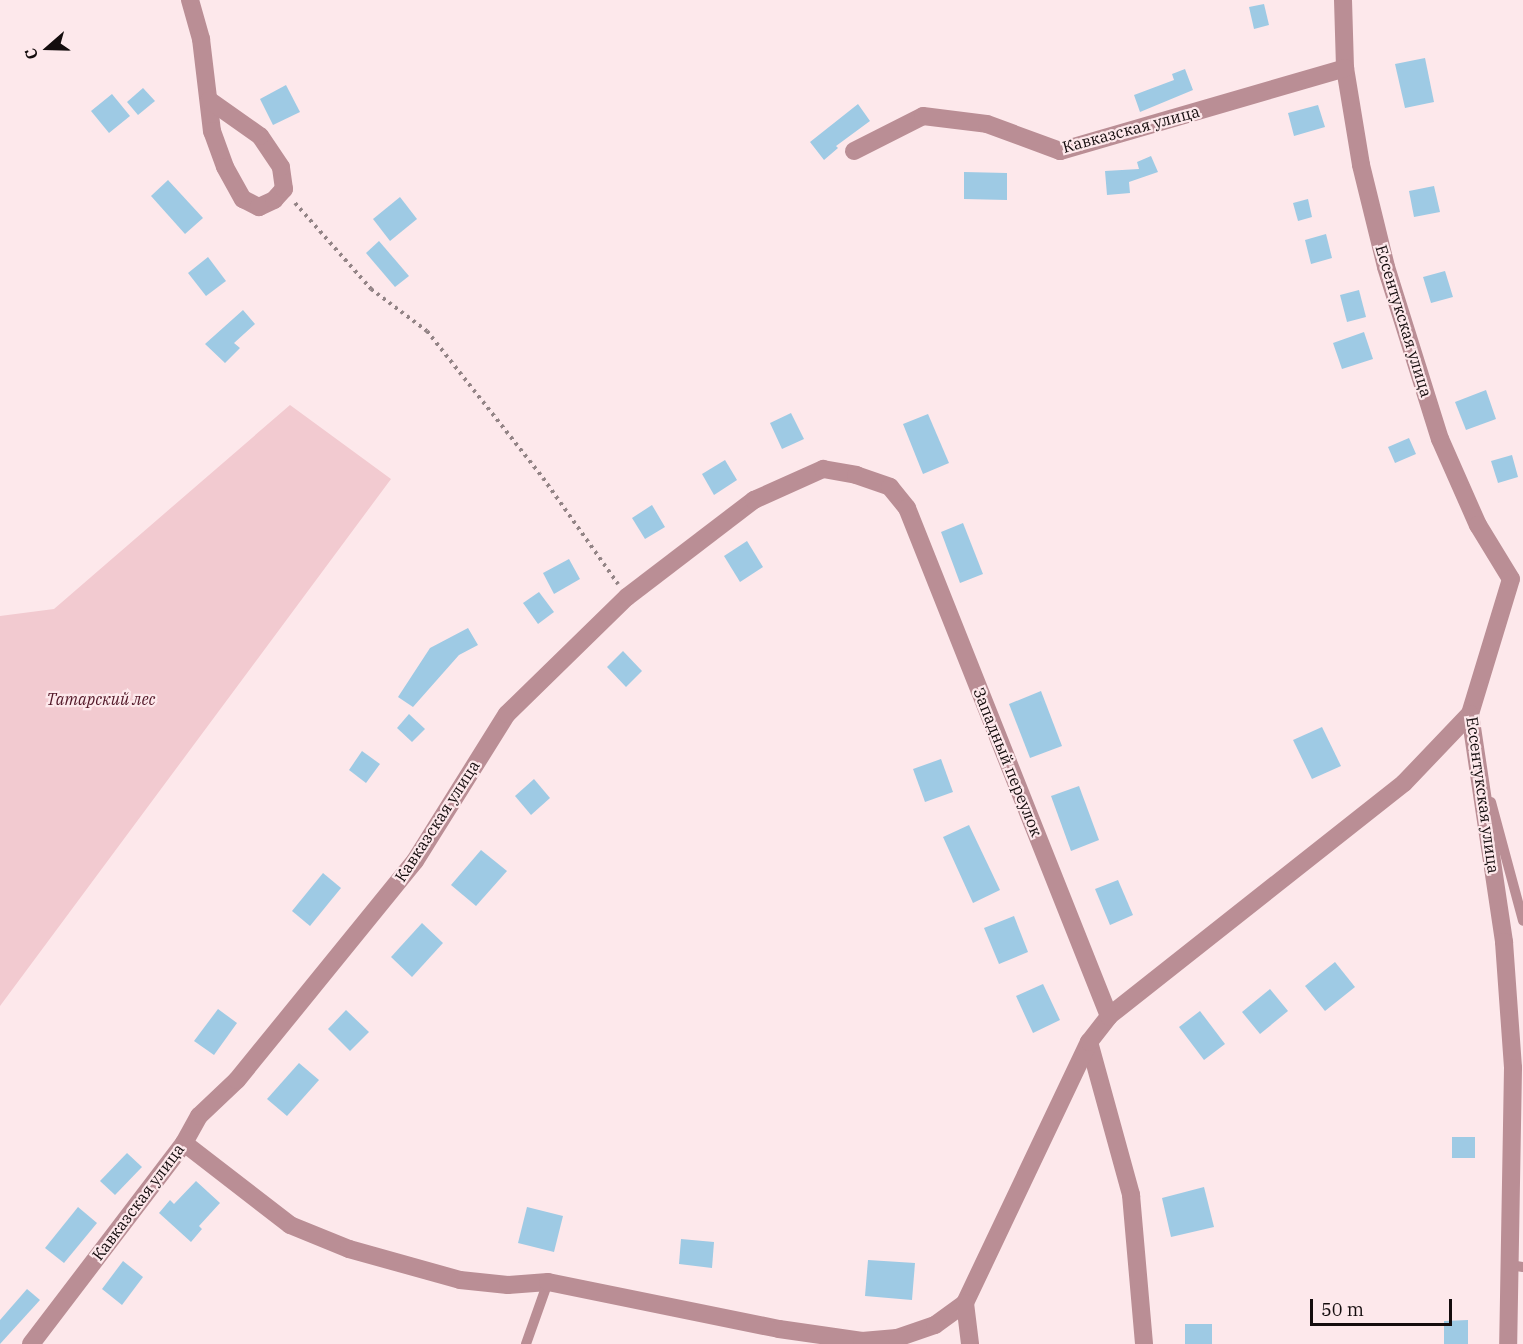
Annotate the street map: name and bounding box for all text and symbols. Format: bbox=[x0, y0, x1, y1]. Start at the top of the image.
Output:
north arrow bbox=[18, 18, 78, 78]
text: С bbox=[20, 46, 42, 63]
street label: Кавказская улица bbox=[1060, 101, 1202, 157]
street label: Ессентукская улица bbox=[1372, 243, 1436, 399]
street label: Западный переулок bbox=[969, 685, 1047, 839]
park label: Татарский лес bbox=[47, 689, 155, 709]
street label: Ессентукская улица bbox=[1462, 715, 1504, 875]
street label: Кавказская улица bbox=[391, 757, 483, 885]
street label: Кавказская улица bbox=[88, 1140, 188, 1264]
scale bar bbox=[1313, 1287, 1456, 1325]
text: 50 m bbox=[1321, 1298, 1364, 1321]

